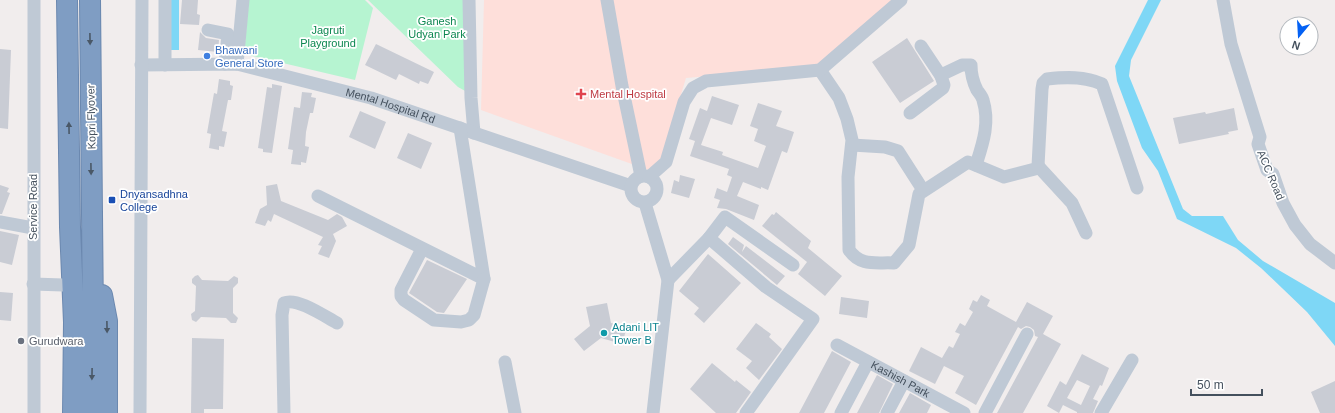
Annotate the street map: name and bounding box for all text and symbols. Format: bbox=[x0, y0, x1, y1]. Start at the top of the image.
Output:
park label: Ganesh Udyan Park bbox=[408, 15, 466, 40]
north arrow bbox=[1279, 16, 1319, 56]
park label: Jagruti Playground bbox=[300, 24, 356, 49]
one-way arrow bbox=[87, 33, 93, 46]
text: N bbox=[1290, 39, 1302, 52]
place label: Bhawani General Store bbox=[215, 44, 283, 69]
marker: Bhawani General Store bbox=[202, 51, 212, 61]
street label: Kopri Flyover bbox=[84, 84, 98, 149]
street label: Mental Hospital Rd bbox=[345, 86, 437, 125]
marker: Mental Hospital bbox=[575, 88, 587, 100]
place label: Mental Hospital bbox=[590, 88, 666, 100]
one-way arrow bbox=[66, 121, 72, 134]
street label: ACC Road bbox=[1255, 148, 1287, 202]
one-way arrow bbox=[88, 163, 94, 176]
street label: Service Road bbox=[27, 174, 39, 240]
place label: Dnyansadhna College bbox=[120, 188, 189, 213]
marker: Dnyansadhna College bbox=[107, 195, 117, 205]
one-way arrow bbox=[104, 321, 110, 334]
place label: Adani LIT Tower B bbox=[612, 321, 659, 346]
marker: Adani LIT Tower B bbox=[599, 328, 609, 338]
place label: Gurudwara bbox=[29, 335, 84, 347]
marker: Gurudwara bbox=[16, 336, 26, 346]
street label: Kashish Park bbox=[869, 358, 932, 400]
one-way arrow bbox=[89, 368, 95, 381]
scale bar bbox=[1191, 371, 1262, 397]
text: 50 m bbox=[1197, 378, 1224, 392]

